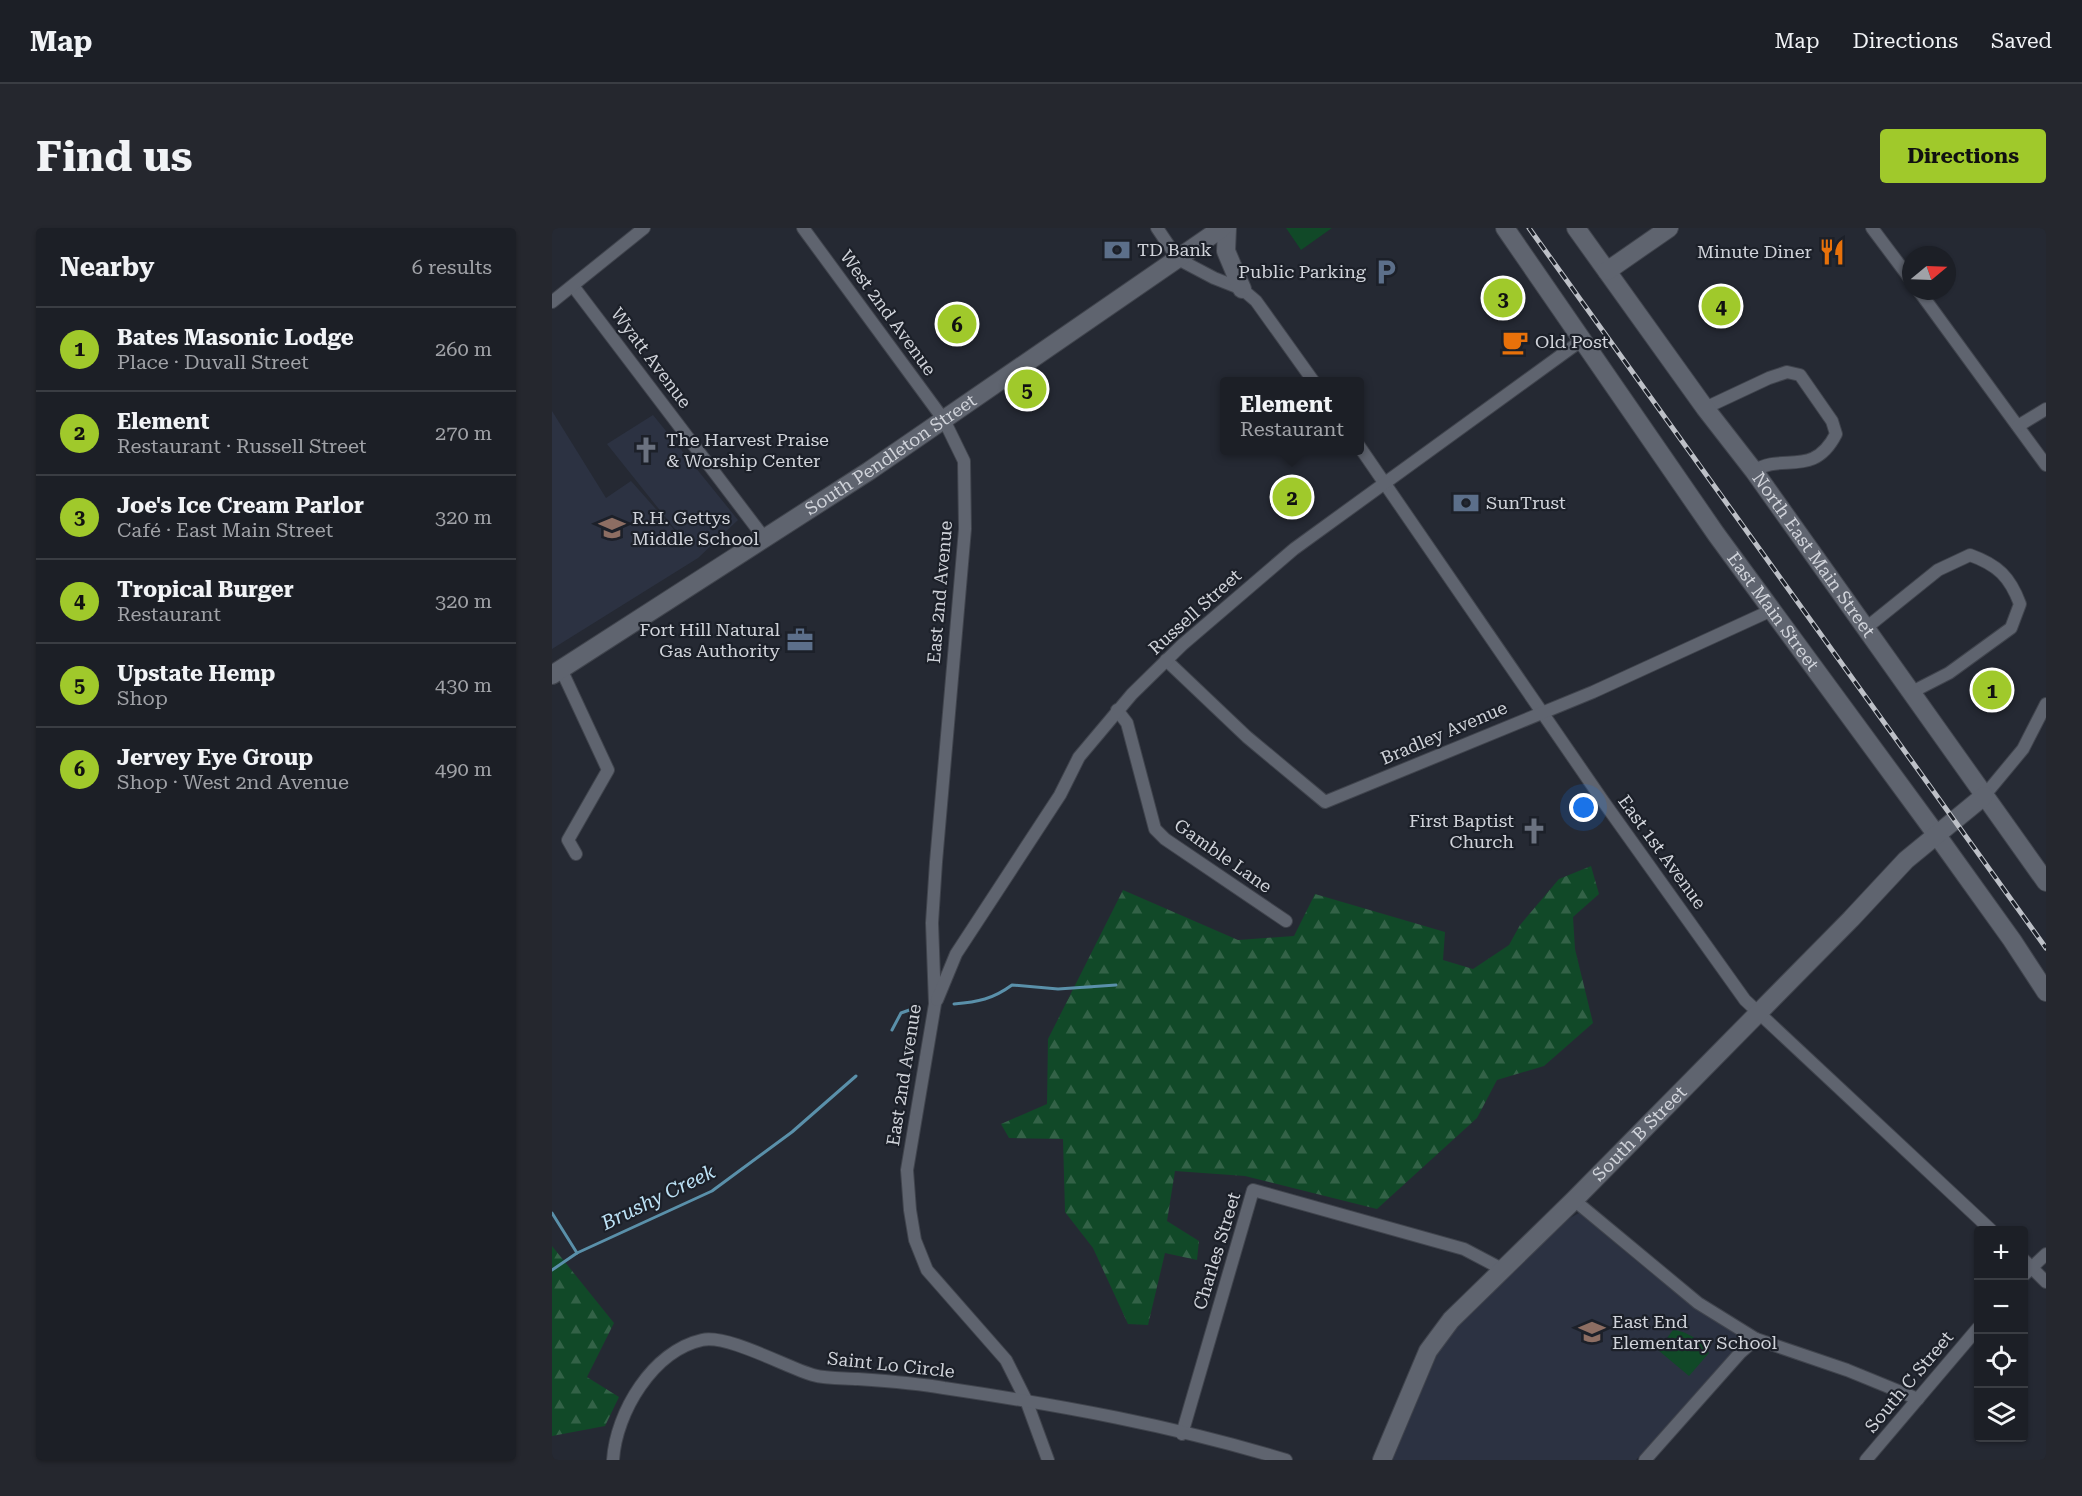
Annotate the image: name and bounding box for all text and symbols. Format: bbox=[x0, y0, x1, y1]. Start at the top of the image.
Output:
text: Map bbox=[30, 25, 92, 58]
text: Map bbox=[1775, 29, 1819, 53]
text: Directions bbox=[1852, 29, 1958, 53]
text: Saved bbox=[1991, 29, 2052, 53]
button: Directions bbox=[1880, 129, 2046, 183]
text: Find us bbox=[36, 132, 193, 181]
bank icon: TD Bank bbox=[1102, 235, 1132, 265]
restaurant icon: Minute Diner bbox=[1817, 237, 1847, 267]
place label: TD Bank bbox=[1137, 239, 1212, 260]
place label: Minute Diner bbox=[1697, 241, 1812, 262]
street label: West 2nd Avenue bbox=[836, 246, 941, 379]
north arrow bbox=[1902, 246, 1956, 300]
text: Nearby bbox=[60, 252, 154, 282]
text: 6 results bbox=[412, 255, 492, 279]
parking icon: Public Parking bbox=[1371, 257, 1401, 287]
place label: Public Parking bbox=[1238, 261, 1367, 282]
pin: 3 bbox=[1484, 276, 1522, 320]
pin: 4 bbox=[1702, 284, 1740, 328]
pin: 6 bbox=[938, 302, 976, 346]
street label: Wyatt Avenue bbox=[607, 303, 696, 412]
text: Bates Masonic Lodge bbox=[117, 325, 354, 350]
cafe icon: Old Post bbox=[1500, 327, 1530, 357]
place label: Old Post bbox=[1535, 331, 1609, 352]
text: 1 bbox=[74, 337, 85, 361]
text: 260 m bbox=[435, 337, 492, 361]
text: Place · Duvall Street bbox=[117, 350, 309, 374]
pin: 5 bbox=[1008, 366, 1046, 412]
popup bbox=[1220, 377, 1364, 455]
street label: South Pendleton Street bbox=[801, 389, 980, 519]
text: Element bbox=[1240, 392, 1332, 417]
text: Element bbox=[117, 409, 209, 434]
text: Restaurant bbox=[1240, 417, 1344, 441]
text: 2 bbox=[74, 421, 85, 445]
text: 270 m bbox=[435, 421, 492, 445]
place label: The Harvest Praise & Worship Center bbox=[666, 429, 829, 471]
text: Restaurant · Russell Street bbox=[117, 434, 366, 458]
church icon: The Harvest Praise & Worship Center bbox=[631, 435, 661, 465]
street label: North East Main Street bbox=[1746, 468, 1880, 640]
pin: 2 bbox=[1272, 474, 1312, 520]
bank icon: SunTrust bbox=[1451, 488, 1481, 518]
place label: SunTrust bbox=[1486, 492, 1566, 513]
text: Joe's Ice Cream Parlor bbox=[117, 493, 364, 518]
text: 3 bbox=[74, 505, 85, 529]
text: 320 m bbox=[435, 505, 492, 529]
place label: R.H. Gettys Middle School bbox=[632, 507, 759, 549]
school or university icon: R.H. Gettys Middle School bbox=[597, 513, 627, 543]
text: Café · East Main Street bbox=[117, 518, 333, 542]
street label: East 2nd Avenue bbox=[923, 519, 956, 664]
street label: East Main Street bbox=[1723, 548, 1823, 676]
street label: Russell Street bbox=[1144, 564, 1245, 659]
text: Tropical Burger bbox=[117, 577, 294, 602]
text: 4 bbox=[74, 589, 85, 613]
text: 320 m bbox=[435, 589, 492, 613]
text: Restaurant bbox=[117, 602, 221, 626]
place label: Fort Hill Natural Gas Authority bbox=[639, 619, 780, 661]
office icon: Fort Hill Natural Gas Authority bbox=[785, 625, 815, 655]
text: Upstate Hemp bbox=[117, 661, 275, 686]
pin: 1 bbox=[1972, 668, 2012, 712]
text: 5 bbox=[74, 673, 85, 697]
text: 430 m bbox=[435, 673, 492, 697]
text: Shop bbox=[117, 686, 168, 710]
street label: Bradley Avenue bbox=[1377, 696, 1510, 769]
text: Jervey Eye Group bbox=[117, 745, 313, 770]
text: 6 bbox=[74, 757, 85, 781]
text: 490 m bbox=[435, 757, 492, 781]
text: Shop · West 2nd Avenue bbox=[117, 770, 349, 794]
street label: East 1st Avenue bbox=[1614, 791, 1711, 913]
your location bbox=[1569, 793, 1598, 822]
place label: First Baptist Church bbox=[1409, 810, 1514, 852]
street label: Gamble Lane bbox=[1170, 814, 1276, 897]
church icon: First Baptist Church bbox=[1519, 816, 1549, 846]
street label: East 2nd Avenue bbox=[882, 1002, 925, 1147]
street label: South B Street bbox=[1588, 1081, 1691, 1185]
water label: Brushy Creek bbox=[596, 1159, 719, 1235]
street label: Charles Street bbox=[1189, 1189, 1244, 1312]
map controls bbox=[1974, 1226, 2028, 1442]
button: + bbox=[1974, 1226, 2028, 1280]
button: − bbox=[1974, 1280, 2028, 1334]
place label: East End Elementary School bbox=[1612, 1311, 1777, 1353]
school or university icon: East End Elementary School bbox=[1577, 1317, 1607, 1347]
street label: South C Street bbox=[1860, 1327, 1957, 1437]
button: locate bbox=[1974, 1334, 2028, 1388]
street label: Saint Lo Circle bbox=[826, 1347, 956, 1382]
button: layers bbox=[1974, 1388, 2028, 1442]

